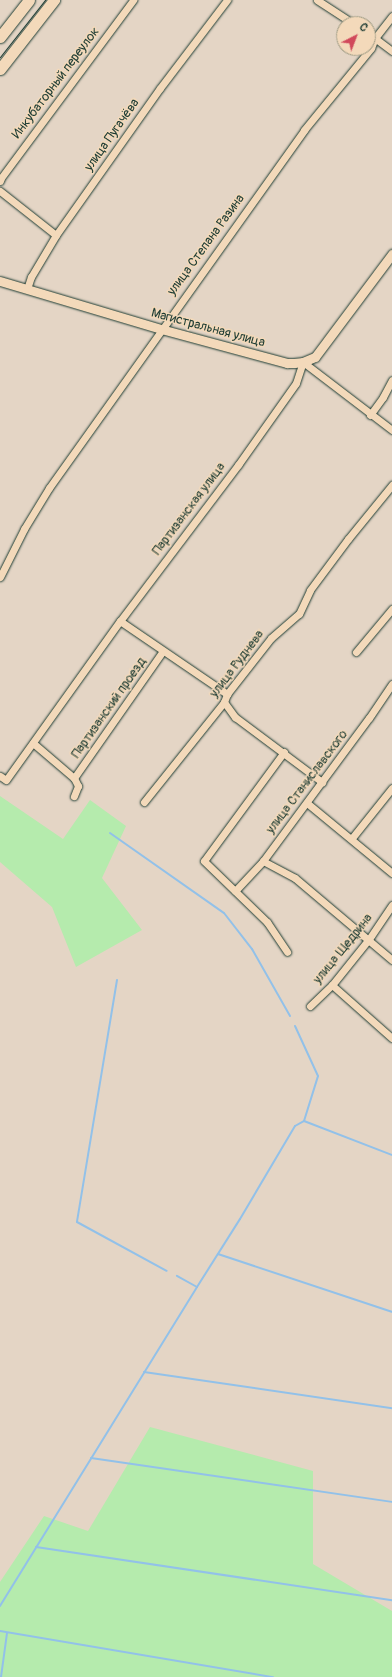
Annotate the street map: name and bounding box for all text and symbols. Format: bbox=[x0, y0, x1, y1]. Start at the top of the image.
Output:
north arrow bbox=[336, 16, 376, 56]
text: С bbox=[357, 20, 371, 35]
street label: Инкубаторный переулок bbox=[9, 24, 103, 142]
street label: улица Пугачёва bbox=[81, 96, 143, 174]
street label: улица Степана Разина bbox=[164, 191, 248, 299]
street label: Магистральная улица bbox=[149, 305, 267, 351]
street label: Партизанская улица bbox=[149, 460, 229, 558]
street label: улица Руднева bbox=[207, 627, 267, 701]
street label: Партизанский проезд bbox=[68, 655, 150, 761]
street label: улица Станиславского bbox=[263, 727, 351, 837]
street label: улица Щедрина bbox=[310, 911, 376, 987]

